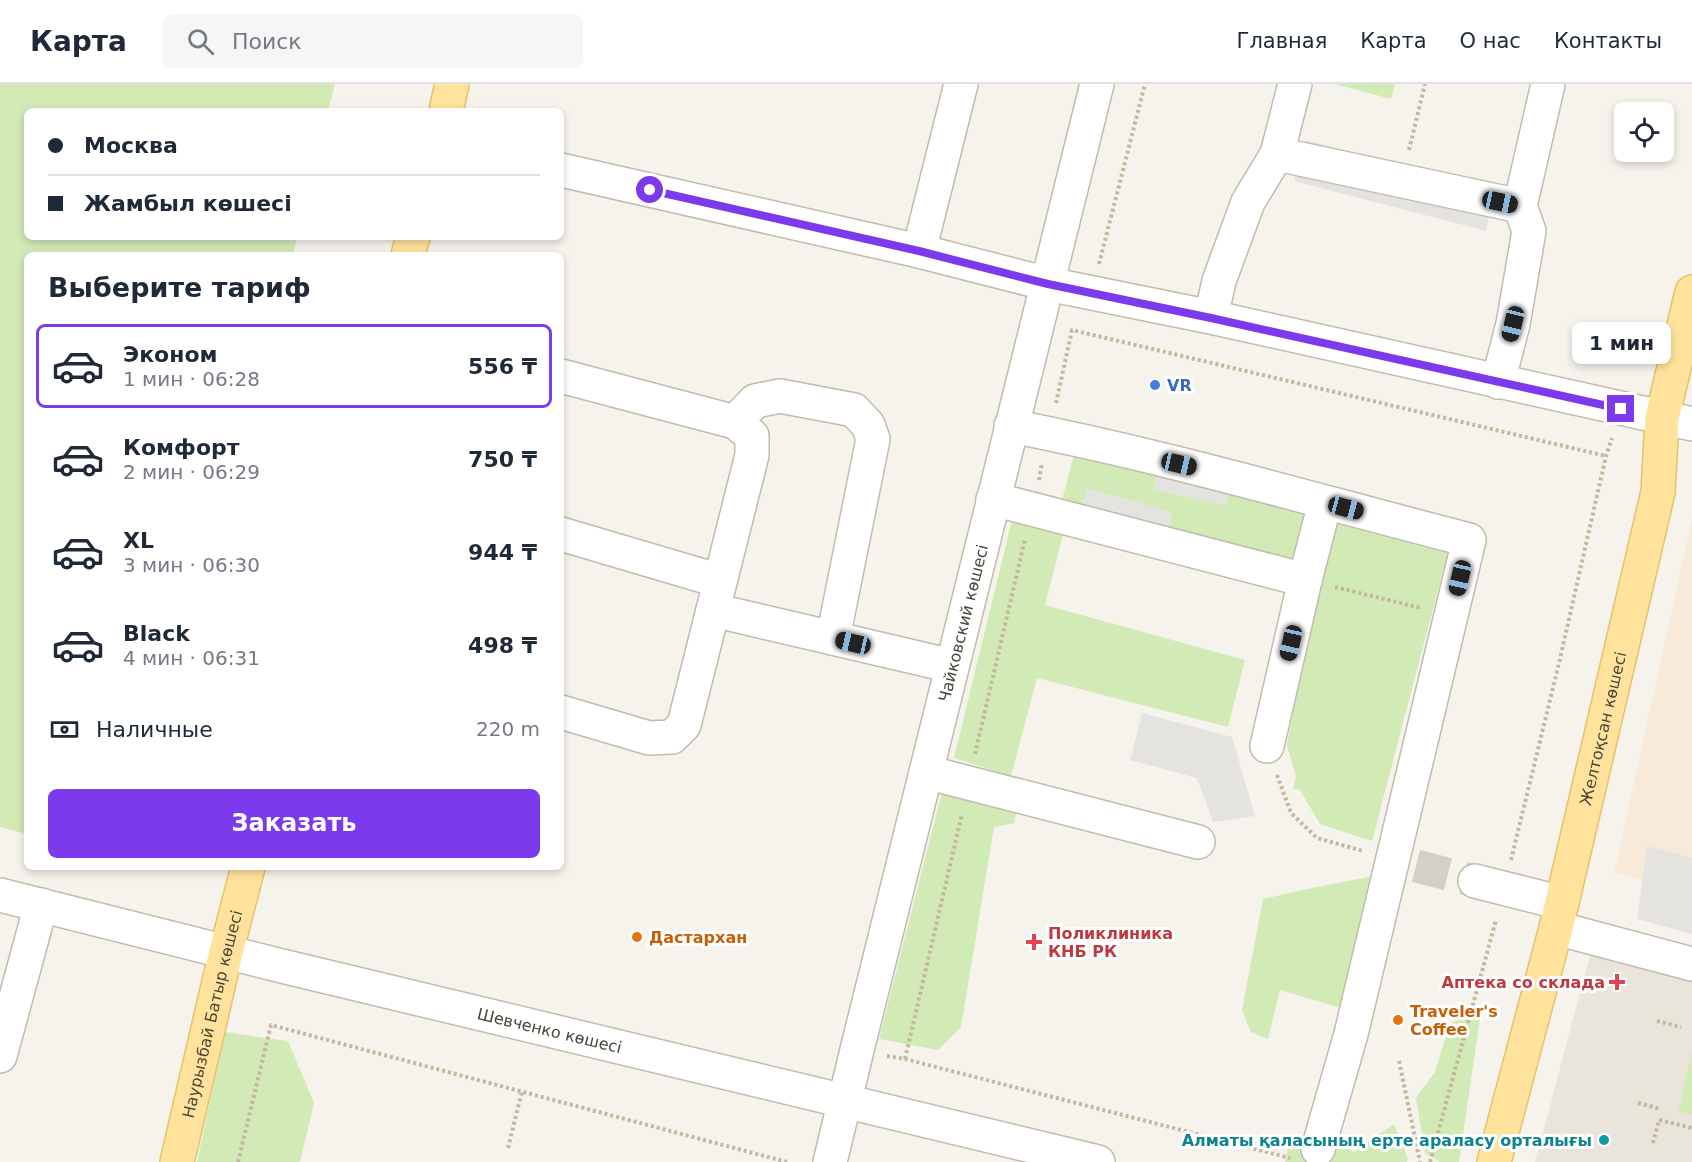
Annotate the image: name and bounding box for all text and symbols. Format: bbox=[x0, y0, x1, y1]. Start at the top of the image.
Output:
search box bbox=[163, 14, 583, 68]
text: Карта bbox=[30, 25, 127, 58]
icon: search bbox=[184, 25, 217, 58]
text: Поиск bbox=[232, 29, 302, 54]
text: Главная bbox=[1237, 29, 1327, 53]
text: Карта bbox=[1360, 29, 1427, 53]
text: О нас bbox=[1460, 29, 1521, 53]
text: Контакты bbox=[1554, 29, 1662, 53]
map controls bbox=[1614, 102, 1674, 162]
button: locate bbox=[1614, 102, 1674, 162]
text: Москва bbox=[84, 133, 178, 158]
route start bbox=[636, 176, 663, 203]
car bbox=[1481, 189, 1519, 215]
text: Жамбыл көшесі bbox=[84, 191, 292, 216]
text: Выберите тариф bbox=[48, 272, 311, 303]
car bbox=[1500, 304, 1526, 344]
callout: 1 мин bbox=[1572, 322, 1670, 364]
text: 1 мин bbox=[1589, 331, 1654, 355]
icon: car bbox=[51, 339, 105, 393]
text: Эконом bbox=[123, 342, 218, 367]
text: 556 ₸ bbox=[468, 354, 537, 379]
text: 1 мин · 06:28 bbox=[123, 367, 260, 391]
place label: VR bbox=[1167, 376, 1192, 395]
marker: VR bbox=[1148, 378, 1162, 392]
route end bbox=[1607, 395, 1634, 422]
icon: car bbox=[51, 432, 105, 486]
text: Комфорт bbox=[123, 435, 240, 460]
text: 750 ₸ bbox=[468, 447, 537, 472]
car bbox=[1159, 451, 1199, 477]
text: 2 мин · 06:29 bbox=[123, 460, 260, 484]
car bbox=[1326, 495, 1366, 521]
icon: car bbox=[51, 525, 105, 579]
text: XL bbox=[123, 528, 154, 553]
text: 944 ₸ bbox=[468, 540, 537, 565]
street label: Чайковский көшесі bbox=[934, 542, 992, 704]
text: 3 мин · 06:30 bbox=[123, 553, 260, 577]
car bbox=[1447, 558, 1473, 598]
icon: car bbox=[51, 618, 105, 672]
text: Black bbox=[123, 621, 190, 646]
car bbox=[1278, 623, 1304, 663]
car bbox=[833, 630, 873, 656]
text: 498 ₸ bbox=[468, 633, 537, 658]
text: 4 мин · 06:31 bbox=[123, 646, 260, 670]
street label: Желтоқсан көшесі bbox=[1575, 650, 1630, 807]
icon: cash bbox=[48, 713, 81, 746]
text: Наличные bbox=[96, 717, 213, 742]
text: 220 m bbox=[476, 717, 540, 741]
button: Заказать bbox=[48, 789, 540, 858]
street label: Наурызбай Батыр көшесі bbox=[178, 908, 246, 1120]
place label: Поликлиника КНБ РК bbox=[1048, 924, 1173, 961]
place label: Дастархан bbox=[649, 928, 747, 947]
marker: Дастархан bbox=[630, 930, 644, 944]
marker: Поликлиника КНБ РК bbox=[1025, 933, 1043, 951]
place label: Аптека со склада bbox=[1442, 973, 1605, 992]
marker: Аптека со склада bbox=[1610, 975, 1624, 989]
place label: Traveler's Coffee bbox=[1410, 1002, 1498, 1039]
street label: Шевченко көшесі bbox=[475, 1004, 624, 1057]
marker: Traveler's Coffee bbox=[1391, 1013, 1405, 1027]
place label: Алматы қаласының ерте араласу орталығы bbox=[1182, 1131, 1592, 1150]
marker: Алматы қаласының ерте араласу орталығы bbox=[1597, 1133, 1611, 1147]

